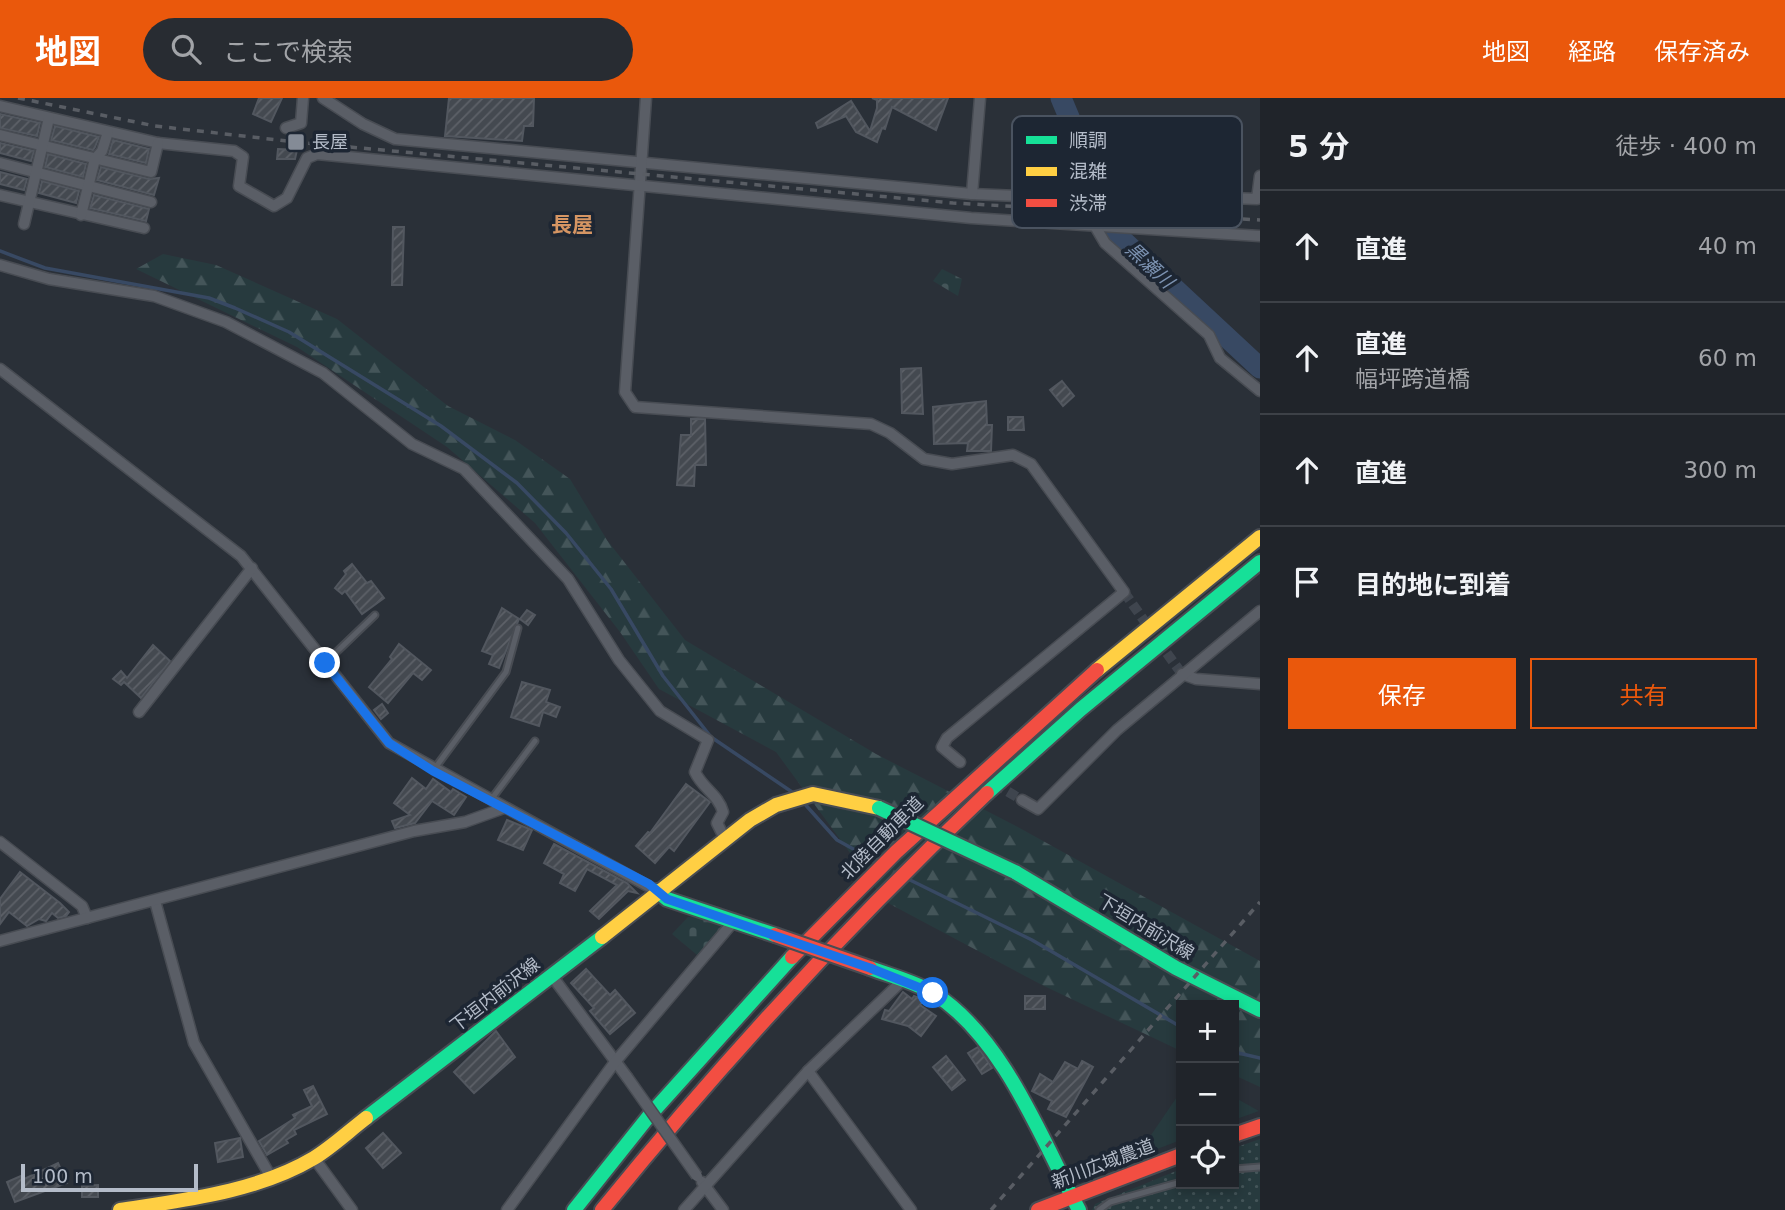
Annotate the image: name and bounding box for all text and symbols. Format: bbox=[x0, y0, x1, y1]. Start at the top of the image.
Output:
search box bbox=[143, 18, 633, 81]
icon: search bbox=[167, 30, 205, 68]
text: 地図 bbox=[35, 32, 101, 71]
text: ここで検索 bbox=[223, 37, 353, 67]
text: 地図 bbox=[1482, 38, 1530, 66]
text: 経路 bbox=[1568, 38, 1616, 66]
text: 保存済み bbox=[1654, 38, 1750, 66]
legend bbox=[1012, 116, 1242, 228]
text: 順調 bbox=[1069, 129, 1107, 151]
text: 5 分 bbox=[1288, 129, 1349, 164]
place label: 長屋 bbox=[312, 131, 348, 152]
marker: 長屋 bbox=[286, 132, 306, 152]
text: 徒歩 · 400 m bbox=[1615, 133, 1757, 159]
text: 混雑 bbox=[1069, 160, 1107, 182]
text: 渋滞 bbox=[1069, 192, 1107, 214]
district label: 長屋 bbox=[551, 213, 593, 237]
icon: ahead bbox=[1288, 227, 1326, 265]
text: 40 m bbox=[1698, 233, 1757, 259]
text: 直進 bbox=[1355, 234, 1407, 264]
water label: 黒瀬川 bbox=[1122, 238, 1180, 294]
text: 直進 bbox=[1355, 329, 1407, 359]
icon: ahead bbox=[1288, 339, 1326, 377]
text: 60 m bbox=[1698, 345, 1757, 371]
text: 幅坪跨道橋 bbox=[1355, 366, 1470, 392]
icon: ahead bbox=[1288, 451, 1326, 489]
text: 300 m bbox=[1683, 457, 1757, 483]
text: 直進 bbox=[1355, 458, 1407, 488]
icon: arrive bbox=[1288, 563, 1326, 601]
text: 目的地に到着 bbox=[1355, 570, 1511, 600]
route end bbox=[309, 647, 340, 678]
button: 保存 bbox=[1288, 658, 1516, 729]
button: 共有 bbox=[1530, 658, 1757, 729]
street label: 北陸自動車道 bbox=[836, 792, 927, 883]
street label: 下垣内前沢線 bbox=[1095, 890, 1198, 963]
street label: 下垣内前沢線 bbox=[446, 953, 544, 1036]
route start bbox=[917, 977, 948, 1008]
map controls bbox=[1176, 1000, 1239, 1189]
button: + bbox=[1176, 1000, 1239, 1063]
button: − bbox=[1176, 1063, 1239, 1126]
button: locate bbox=[1176, 1126, 1239, 1189]
street label: 新川広域農道 bbox=[1049, 1134, 1157, 1193]
scale bar bbox=[21, 1161, 198, 1193]
text: 100 m bbox=[32, 1165, 93, 1187]

